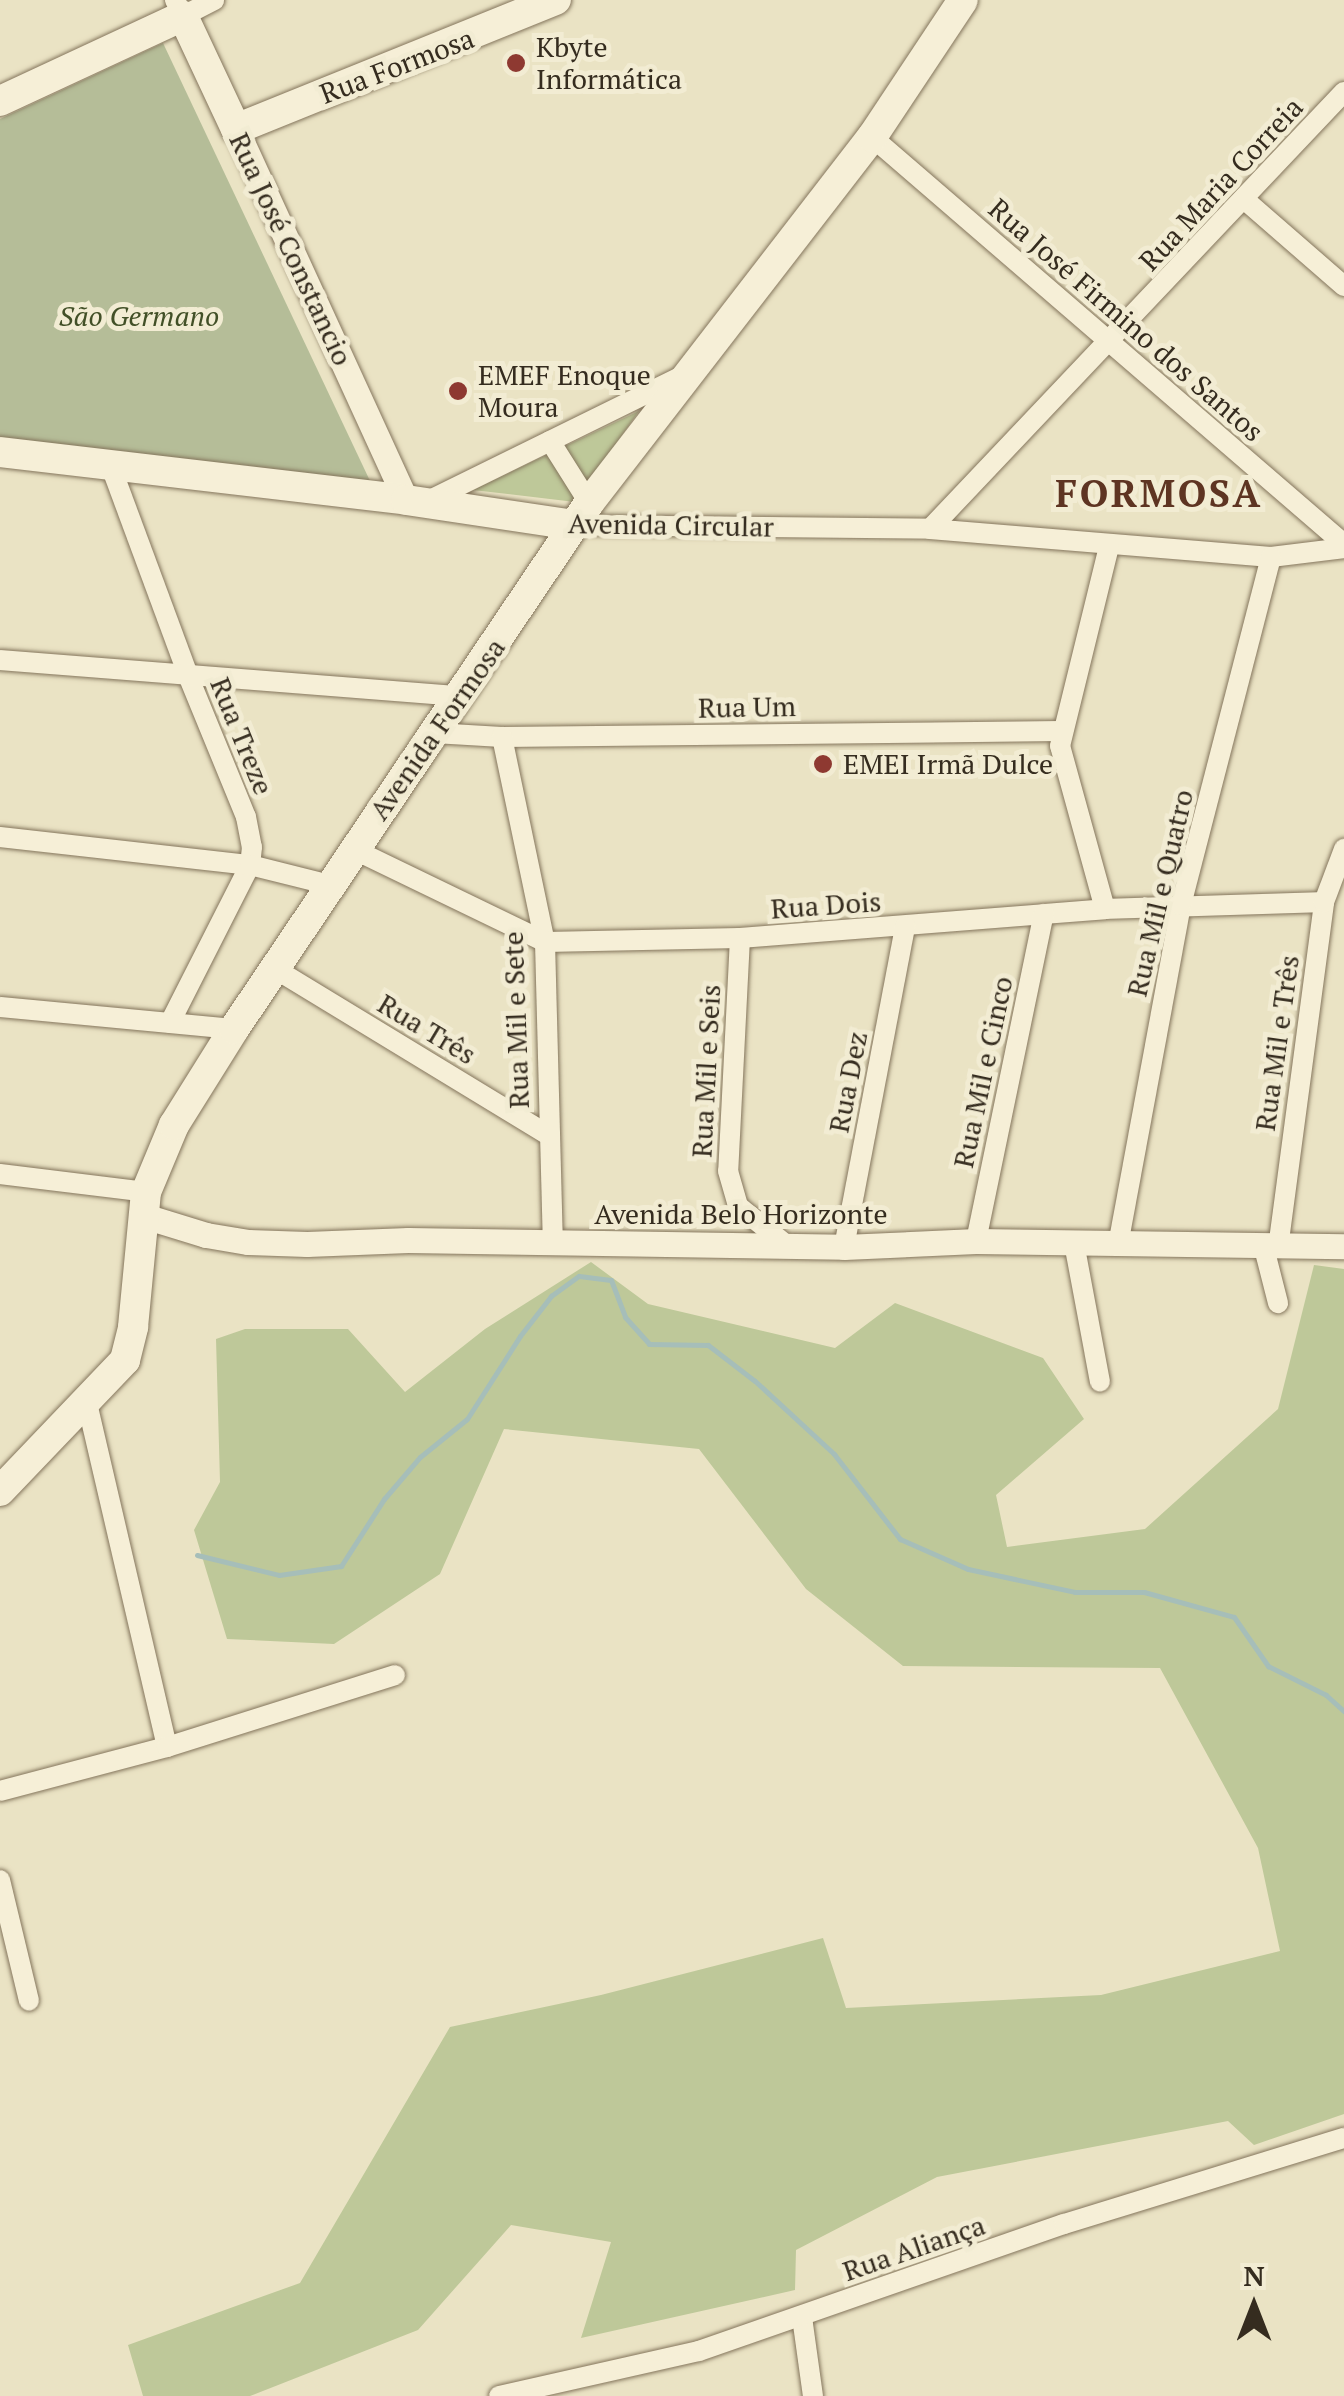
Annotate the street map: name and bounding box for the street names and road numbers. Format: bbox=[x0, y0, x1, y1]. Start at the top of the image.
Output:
street label: Rua Formosa bbox=[315, 21, 479, 111]
street label: Rua Maria Correia bbox=[1132, 90, 1310, 278]
street label: Rua José Constancio bbox=[222, 127, 360, 371]
street label: Rua José Firmino dos Santos bbox=[982, 192, 1270, 448]
street label: Avenida Circular bbox=[568, 506, 774, 544]
street label: Avenida Formosa bbox=[362, 632, 512, 826]
street label: Rua Treze bbox=[203, 673, 281, 799]
street label: Rua Um bbox=[698, 689, 796, 725]
street label: Rua Mil e Quatro bbox=[1120, 786, 1200, 1000]
street label: Rua Dois bbox=[770, 884, 882, 926]
street label: Rua Mil e Sete bbox=[496, 931, 536, 1109]
street label: Rua Mil e Três bbox=[1248, 953, 1306, 1133]
street label: Rua Mil e Cinco bbox=[946, 973, 1020, 1171]
street label: Rua Mil e Seis bbox=[685, 984, 727, 1158]
street label: Rua Três bbox=[372, 987, 482, 1071]
street label: Rua Dez bbox=[822, 1029, 874, 1135]
street label: Avenida Belo Horizonte bbox=[594, 1197, 888, 1231]
street label: Rua Aliança bbox=[838, 2208, 990, 2288]

